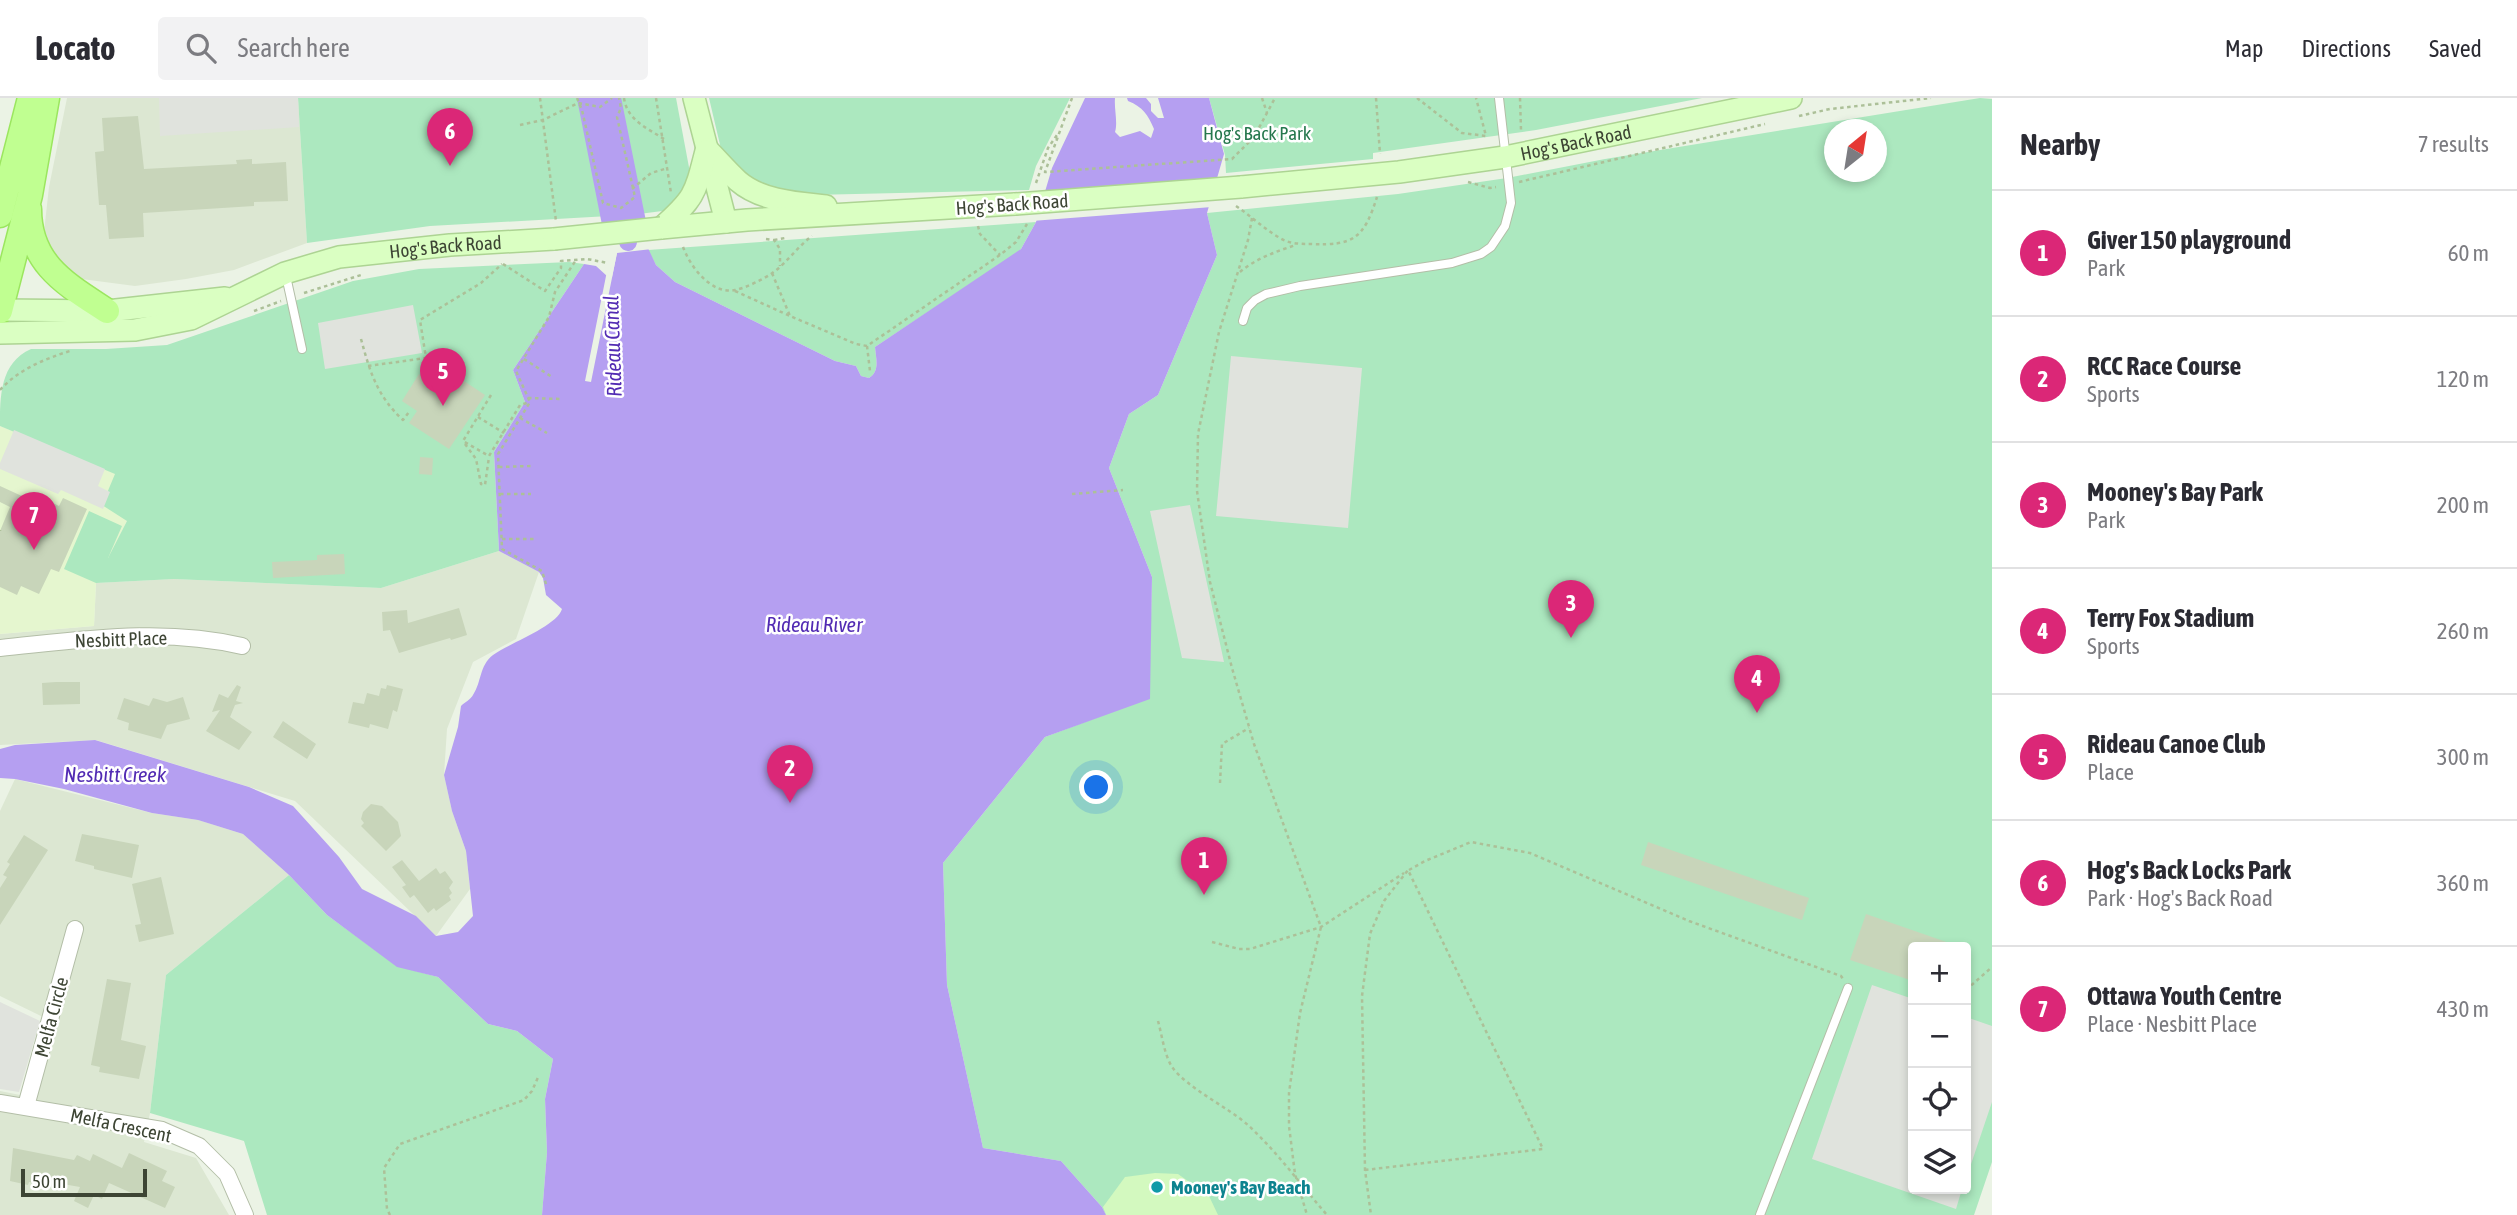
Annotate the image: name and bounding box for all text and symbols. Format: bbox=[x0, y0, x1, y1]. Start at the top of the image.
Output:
search box bbox=[158, 17, 648, 80]
text: Locato bbox=[35, 29, 116, 67]
icon: search bbox=[182, 29, 220, 67]
text: Search here bbox=[238, 33, 350, 63]
text: Map bbox=[2225, 35, 2263, 62]
text: Directions bbox=[2301, 35, 2391, 62]
text: Saved bbox=[2429, 35, 2482, 62]
pin: 6 bbox=[427, 108, 473, 166]
north arrow bbox=[1824, 119, 1887, 182]
street label: Hog's Back Road bbox=[1518, 120, 1633, 165]
park label: Hog's Back Park bbox=[1203, 122, 1312, 144]
text: Nearby bbox=[2020, 127, 2100, 161]
text: 7 results bbox=[2418, 131, 2489, 157]
street label: Hog's Back Road bbox=[955, 189, 1069, 219]
text: Giver 150 playground bbox=[2087, 225, 2291, 255]
street label: Hog's Back Road bbox=[388, 231, 502, 263]
text: 1 bbox=[2038, 240, 2048, 266]
text: 60 m bbox=[2448, 240, 2489, 266]
text: Park bbox=[2087, 255, 2125, 281]
water label: Rideau Canal bbox=[598, 295, 626, 397]
pin: 5 bbox=[420, 348, 466, 406]
text: RCC Race Course bbox=[2087, 351, 2241, 381]
text: 2 bbox=[2038, 366, 2048, 392]
text: 120 m bbox=[2437, 366, 2489, 392]
text: Sports bbox=[2087, 381, 2140, 407]
text: Mooney's Bay Park bbox=[2087, 477, 2263, 507]
pin: 7 bbox=[11, 492, 57, 550]
text: 3 bbox=[2038, 492, 2048, 518]
text: 200 m bbox=[2437, 492, 2489, 518]
text: Park bbox=[2087, 507, 2125, 533]
pin: 3 bbox=[1548, 580, 1594, 638]
text: Terry Fox Stadium bbox=[2087, 603, 2254, 633]
water label: Rideau River bbox=[766, 612, 863, 636]
text: 4 bbox=[2038, 618, 2048, 644]
text: 260 m bbox=[2437, 618, 2489, 644]
street label: Nesbitt Place bbox=[74, 626, 168, 652]
text: Sports bbox=[2087, 633, 2140, 659]
pin: 4 bbox=[1734, 655, 1780, 713]
text: Rideau Canoe Club bbox=[2087, 729, 2266, 759]
text: 5 bbox=[2038, 744, 2048, 770]
text: 300 m bbox=[2437, 744, 2489, 770]
pin: 2 bbox=[767, 745, 813, 803]
text: Place bbox=[2087, 759, 2134, 785]
water label: Nesbitt Creek bbox=[64, 762, 167, 786]
your location bbox=[1079, 770, 1113, 804]
pin: 1 bbox=[1181, 837, 1227, 895]
text: Hog's Back Locks Park bbox=[2087, 855, 2291, 885]
text: 6 bbox=[2038, 870, 2048, 896]
text: 360 m bbox=[2437, 870, 2489, 896]
text: Park · Hog's Back Road bbox=[2087, 885, 2273, 911]
map controls bbox=[1908, 942, 1971, 1194]
button: + bbox=[1908, 942, 1971, 1005]
street label: Melfa Circle bbox=[30, 974, 72, 1060]
text: Ottawa Youth Centre bbox=[2087, 981, 2282, 1011]
text: 7 bbox=[2038, 996, 2048, 1022]
text: 430 m bbox=[2437, 996, 2489, 1022]
button: − bbox=[1908, 1005, 1971, 1068]
text: Place · Nesbitt Place bbox=[2087, 1011, 2257, 1037]
button: locate bbox=[1908, 1068, 1971, 1131]
street label: Melfa Crescent bbox=[68, 1104, 174, 1146]
button: layers bbox=[1908, 1131, 1971, 1194]
scale bar bbox=[21, 1166, 147, 1198]
text: 50 m bbox=[32, 1170, 66, 1192]
place label: Mooney's Bay Beach bbox=[1171, 1176, 1310, 1198]
marker: Mooney's Bay Beach bbox=[1149, 1179, 1165, 1195]

